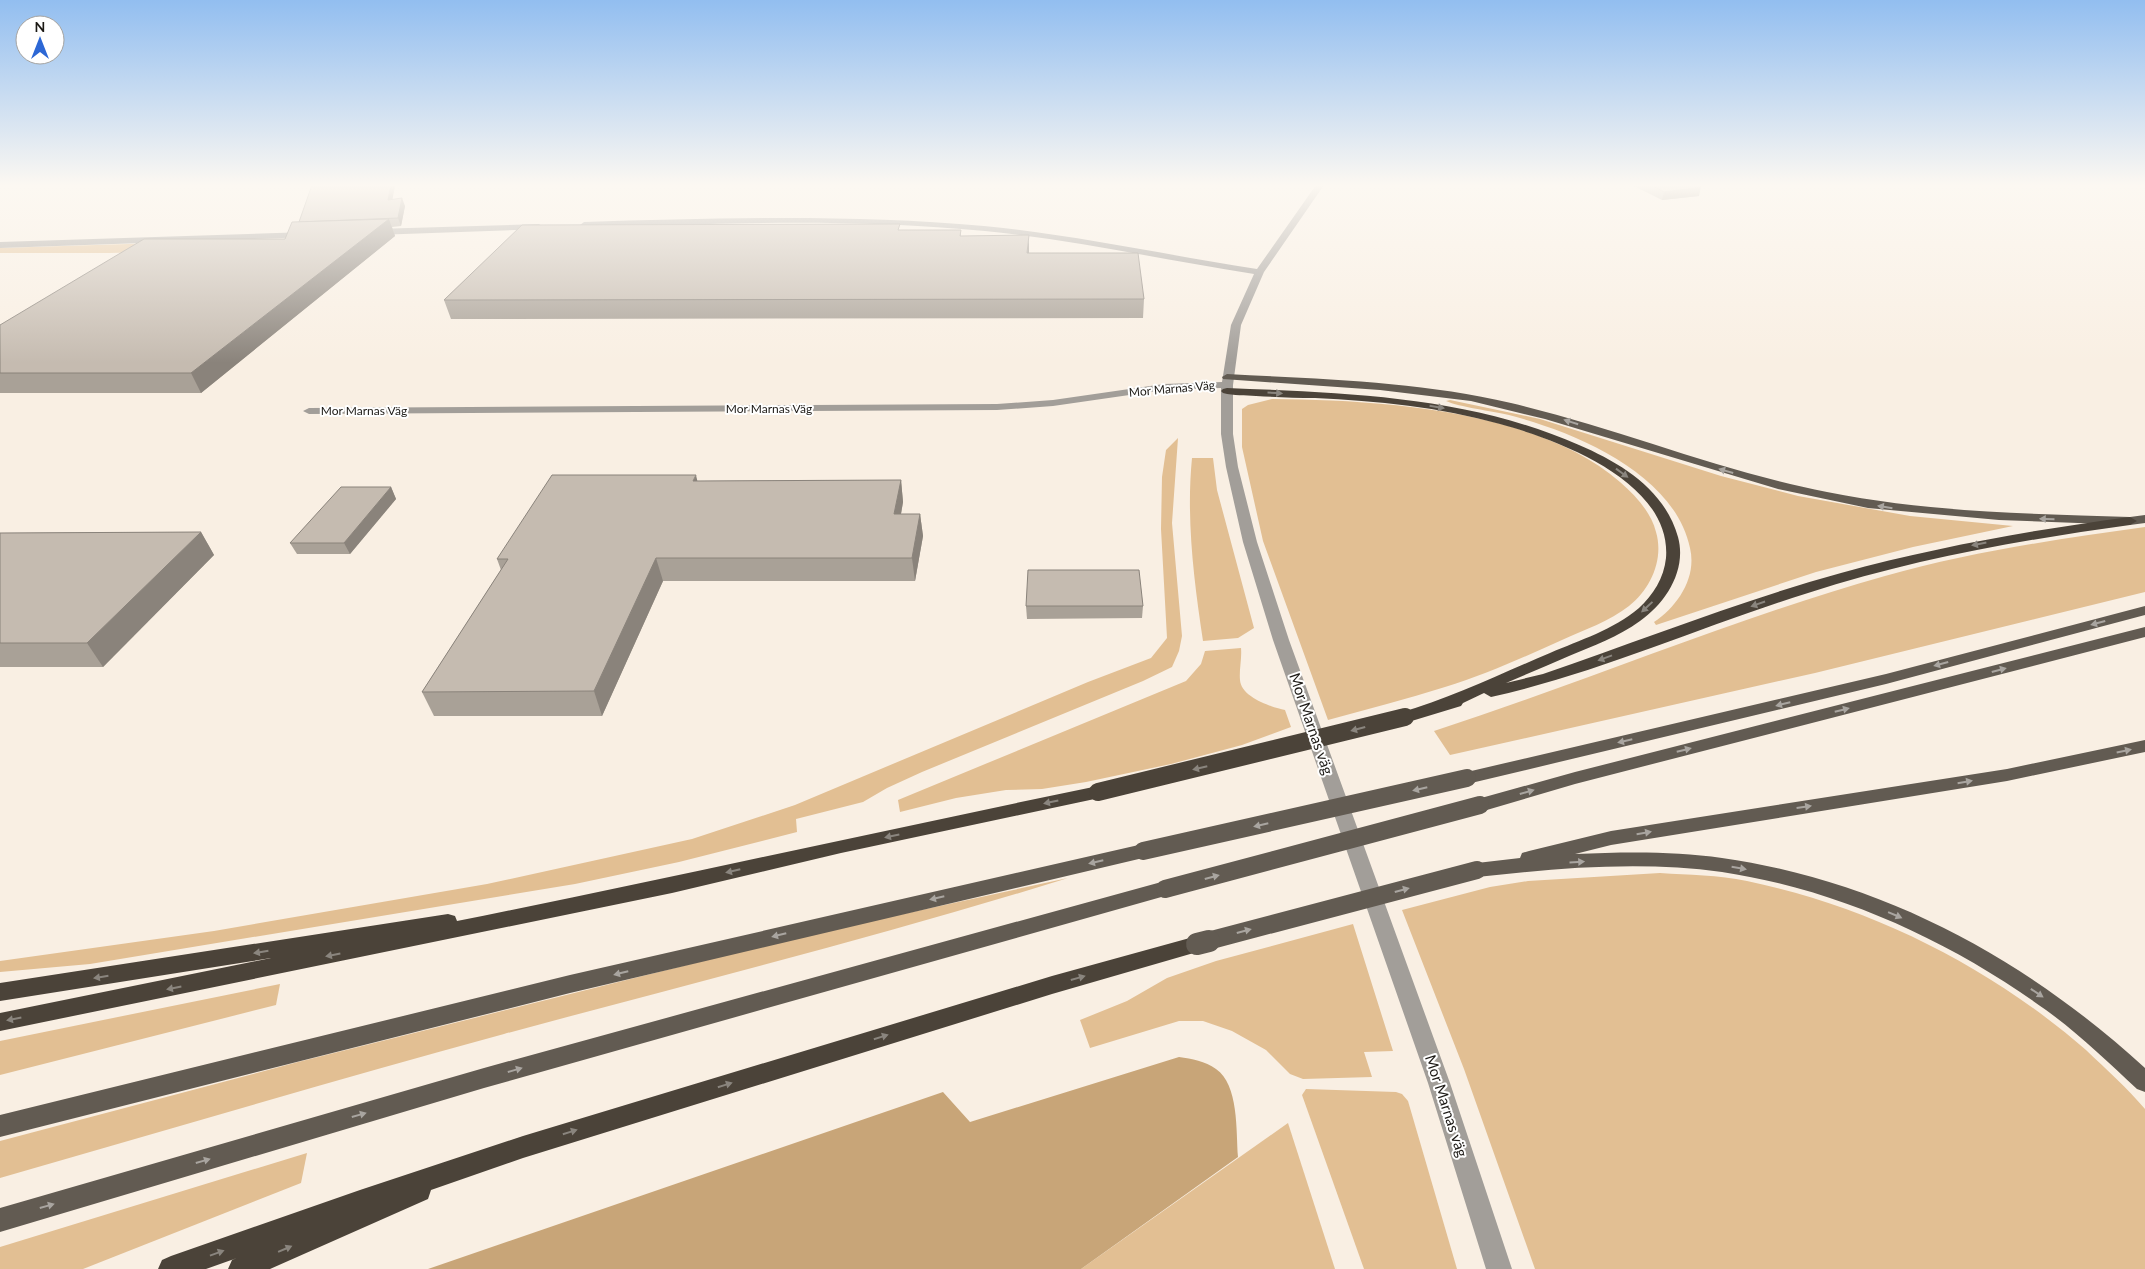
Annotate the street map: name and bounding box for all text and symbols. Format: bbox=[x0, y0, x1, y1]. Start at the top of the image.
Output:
north arrow bbox=[15, 15, 65, 65]
text: N bbox=[35, 18, 45, 35]
street label: Mor Marnas Väg bbox=[1128, 377, 1216, 400]
one-way arrow bbox=[1268, 390, 1284, 398]
street label: Mor Marnas Väg bbox=[726, 401, 812, 416]
street label: Mor Marnas Väg bbox=[321, 403, 407, 418]
one-way arrow bbox=[1429, 403, 1445, 411]
one-way arrow bbox=[1564, 418, 1579, 426]
one-way arrow bbox=[1719, 466, 1734, 474]
one-way arrow bbox=[1615, 467, 1628, 477]
one-way arrow bbox=[1876, 502, 1892, 510]
one-way arrow bbox=[2038, 515, 2054, 523]
one-way arrow bbox=[1970, 541, 1986, 549]
one-way arrow bbox=[1641, 601, 1653, 613]
one-way arrow bbox=[1751, 601, 1766, 608]
one-way arrow bbox=[2090, 619, 2105, 627]
one-way arrow bbox=[1597, 654, 1612, 662]
one-way arrow bbox=[1933, 661, 1948, 669]
one-way arrow bbox=[1992, 665, 2007, 673]
street label: Mor Marnas väg bbox=[1286, 670, 1338, 777]
one-way arrow bbox=[1776, 700, 1791, 708]
one-way arrow bbox=[1834, 706, 1849, 714]
one-way arrow bbox=[1350, 725, 1365, 733]
one-way arrow bbox=[1618, 737, 1633, 745]
one-way arrow bbox=[1677, 746, 1692, 754]
one-way arrow bbox=[2117, 747, 2132, 755]
one-way arrow bbox=[1193, 764, 1208, 772]
one-way arrow bbox=[1957, 777, 1973, 785]
one-way arrow bbox=[1412, 785, 1427, 793]
one-way arrow bbox=[1520, 787, 1535, 795]
one-way arrow bbox=[1043, 798, 1058, 806]
one-way arrow bbox=[1796, 802, 1812, 810]
one-way arrow bbox=[1253, 821, 1269, 829]
one-way arrow bbox=[1636, 828, 1652, 836]
one-way arrow bbox=[883, 832, 899, 840]
one-way arrow bbox=[1088, 858, 1103, 866]
one-way arrow bbox=[1570, 858, 1586, 866]
one-way arrow bbox=[1732, 865, 1748, 873]
one-way arrow bbox=[726, 867, 741, 875]
one-way arrow bbox=[1204, 873, 1219, 881]
one-way arrow bbox=[1394, 885, 1409, 893]
one-way arrow bbox=[930, 894, 945, 902]
one-way arrow bbox=[1888, 911, 1902, 919]
one-way arrow bbox=[1237, 927, 1252, 935]
one-way arrow bbox=[772, 931, 787, 939]
one-way arrow bbox=[253, 949, 269, 957]
one-way arrow bbox=[324, 952, 340, 960]
one-way arrow bbox=[614, 969, 629, 977]
one-way arrow bbox=[92, 973, 108, 981]
one-way arrow bbox=[1070, 973, 1085, 981]
one-way arrow bbox=[165, 984, 181, 992]
one-way arrow bbox=[2030, 988, 2044, 998]
one-way arrow bbox=[7, 1015, 22, 1023]
one-way arrow bbox=[873, 1033, 888, 1041]
street label: Mor Marnas väg bbox=[1422, 1052, 1472, 1159]
one-way arrow bbox=[507, 1065, 522, 1073]
one-way arrow bbox=[718, 1080, 733, 1088]
one-way arrow bbox=[351, 1111, 366, 1119]
one-way arrow bbox=[563, 1128, 578, 1136]
one-way arrow bbox=[195, 1156, 210, 1164]
one-way arrow bbox=[39, 1202, 54, 1210]
one-way arrow bbox=[278, 1245, 292, 1253]
one-way arrow bbox=[210, 1249, 225, 1256]

